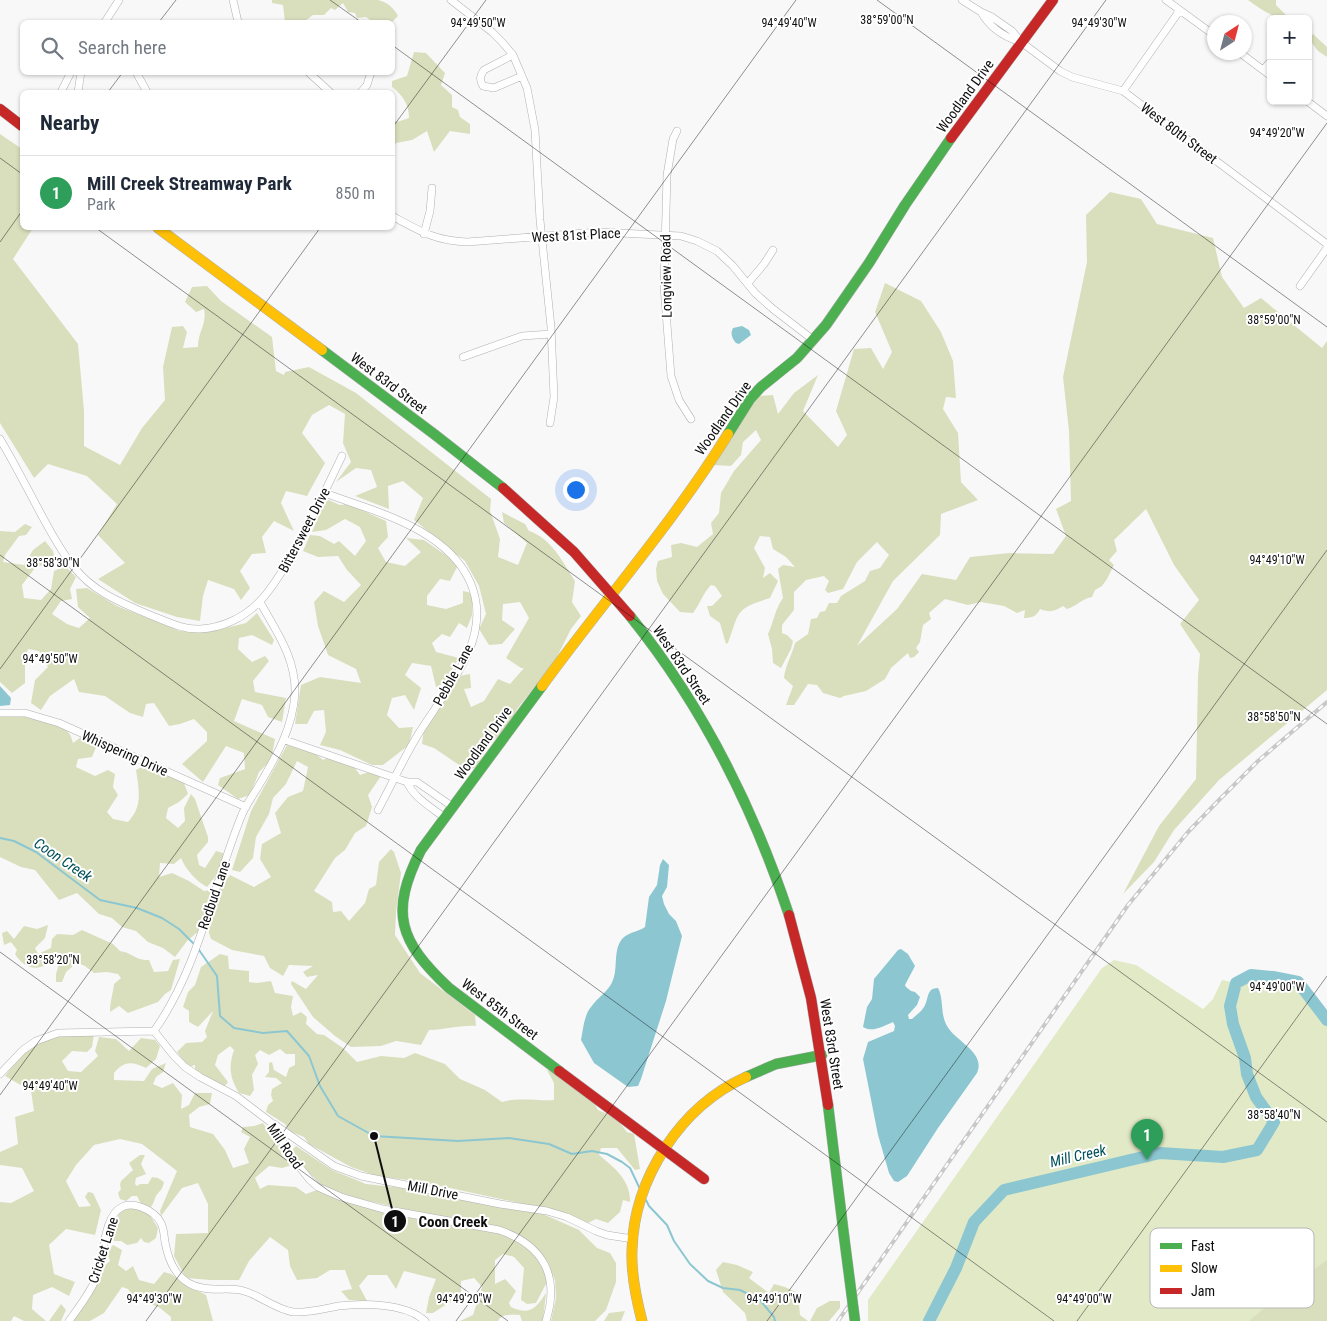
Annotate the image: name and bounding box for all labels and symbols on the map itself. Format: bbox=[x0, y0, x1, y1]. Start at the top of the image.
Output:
text: 38°59'00"N bbox=[860, 13, 914, 27]
north arrow bbox=[1207, 15, 1252, 60]
text: 94°49'50"W bbox=[450, 16, 506, 30]
text: 94°49'40"W bbox=[761, 16, 817, 30]
text: 94°49'30"W bbox=[1071, 16, 1127, 30]
street label: Woodland Drive bbox=[933, 56, 997, 136]
street label: West 80th Street bbox=[1138, 99, 1220, 167]
text: 94°49'20"W bbox=[1249, 126, 1305, 140]
street label: West 81st Place bbox=[531, 225, 621, 245]
street label: Longview Road bbox=[657, 234, 675, 318]
text: 38°59'00"N bbox=[1247, 313, 1301, 327]
street label: West 83rd Street bbox=[348, 349, 430, 417]
street label: Woodland Drive bbox=[692, 378, 755, 458]
your location bbox=[563, 477, 589, 503]
street label: Bittersweet Drive bbox=[275, 484, 333, 575]
text: 94°49'10"W bbox=[1249, 553, 1305, 567]
text: 38°58'30"N bbox=[26, 556, 80, 570]
street label: West 83rd Street bbox=[650, 623, 714, 707]
street label: Pebble Lane bbox=[430, 641, 477, 709]
text: 94°49'50"W bbox=[22, 652, 78, 666]
street label: Woodland Drive bbox=[451, 703, 515, 783]
text: 38°58'50"N bbox=[1247, 710, 1301, 724]
street label: Whispering Drive bbox=[79, 727, 171, 779]
water label: Coon Creek bbox=[31, 834, 96, 886]
street label: Redbud Lane bbox=[195, 858, 233, 931]
text: 38°58'20"N bbox=[26, 953, 80, 967]
street label: West 85th Street bbox=[459, 975, 541, 1043]
text: 94°49'00"W bbox=[1249, 980, 1305, 994]
street label: West 83rd Street bbox=[817, 997, 847, 1091]
text: 94°49'40"W bbox=[22, 1079, 78, 1093]
text: 38°58'40"N bbox=[1247, 1108, 1301, 1122]
pin: 1 bbox=[1131, 1119, 1163, 1160]
street label: Mill Road bbox=[264, 1120, 306, 1172]
water label: Mill Creek bbox=[1048, 1141, 1108, 1171]
street label: Mill Drive bbox=[406, 1177, 460, 1203]
callout: Coon Creek bbox=[383, 1206, 497, 1236]
text: 1 bbox=[391, 1213, 399, 1231]
text: Coon Creek bbox=[418, 1213, 488, 1231]
street label: Cricket Lane bbox=[85, 1214, 121, 1285]
legend bbox=[1150, 1228, 1314, 1308]
text: Fast bbox=[1191, 1238, 1215, 1254]
text: Slow bbox=[1191, 1260, 1218, 1276]
text: Jam bbox=[1191, 1283, 1215, 1299]
text: 94°49'30"W bbox=[126, 1292, 182, 1306]
text: 94°49'20"W bbox=[436, 1292, 492, 1306]
text: 94°49'10"W bbox=[746, 1292, 802, 1306]
text: 94°49'00"W bbox=[1056, 1292, 1112, 1306]

